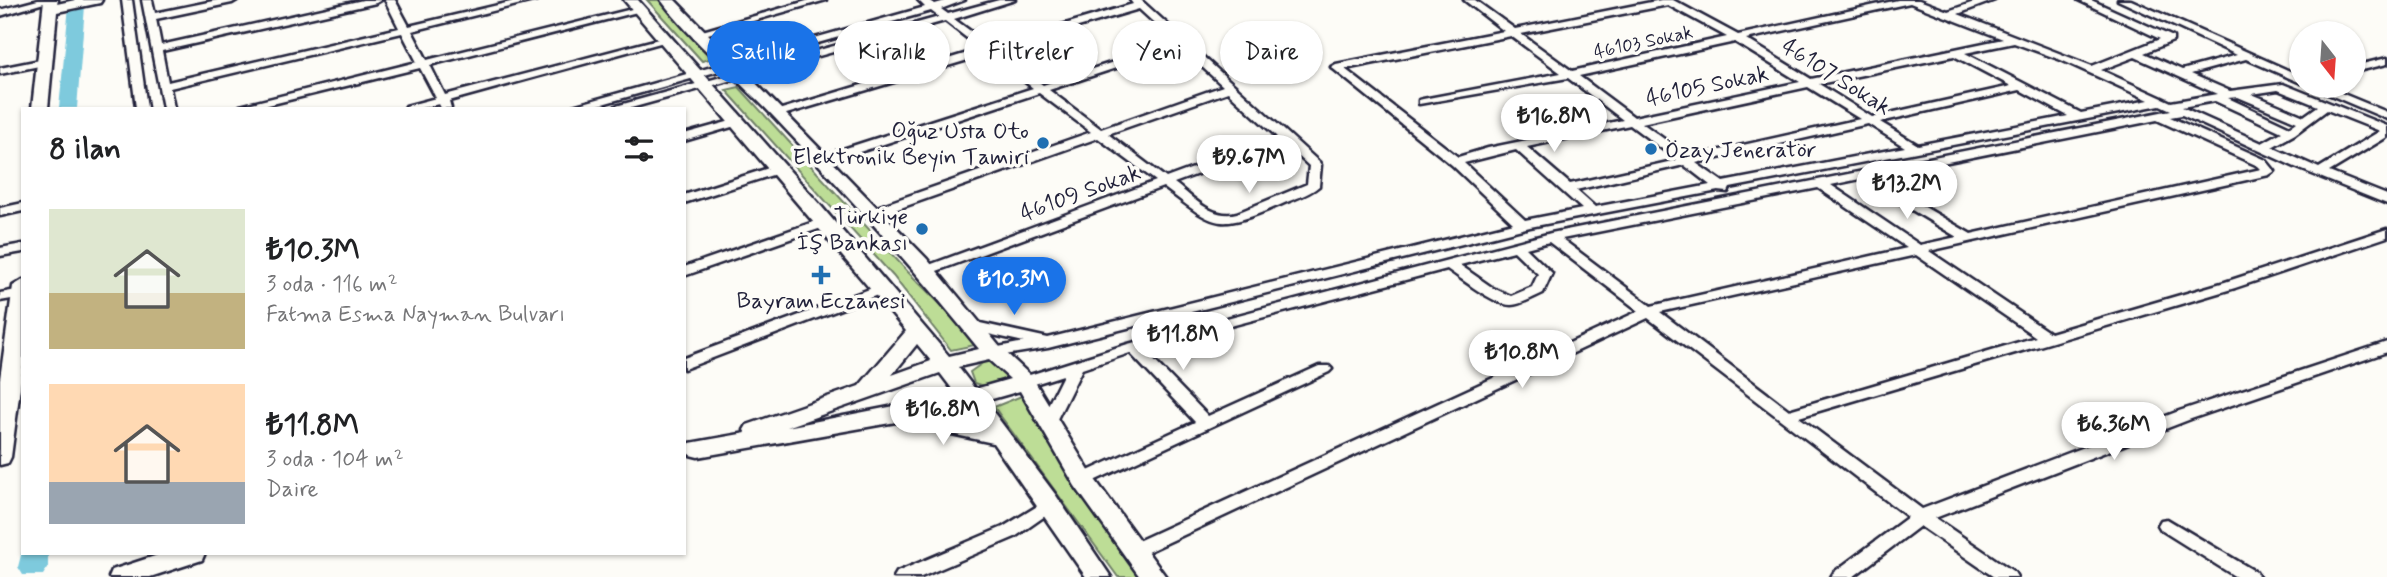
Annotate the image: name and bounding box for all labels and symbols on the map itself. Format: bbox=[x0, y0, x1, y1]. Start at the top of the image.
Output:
street label: 46103 Sokak bbox=[1591, 20, 1695, 65]
north arrow bbox=[2289, 21, 2366, 98]
street label: 46107 Sokak bbox=[1775, 32, 1896, 123]
street label: 46105 Sokak bbox=[1643, 59, 1771, 115]
pin: ₺16.8M bbox=[1497, 94, 1611, 154]
place label: Oğuz Usta Oto Elektronik Beyin Tamiri bbox=[793, 117, 1029, 173]
marker: Oğuz Usta Oto Elektronik Beyin Tamiri bbox=[1035, 135, 1051, 151]
pin: ₺9.67M bbox=[1192, 136, 1306, 195]
place label: Özay Jeneratör bbox=[1665, 136, 1817, 166]
marker: Özay Jeneratör bbox=[1643, 141, 1659, 157]
street label: 46109 Sokak bbox=[1016, 158, 1145, 230]
pin: ₺13.2M bbox=[1850, 162, 1964, 221]
place label: Türkiye İş Bankası bbox=[797, 203, 908, 259]
marker: Türkiye İş Bankası bbox=[914, 221, 930, 237]
pin: ₺10.3M bbox=[957, 258, 1071, 317]
marker: Bayram Eczanesi bbox=[813, 267, 829, 283]
place label: Bayram Eczanesi bbox=[737, 287, 905, 317]
pin: ₺11.8M bbox=[1126, 312, 1240, 372]
pin: ₺10.8M bbox=[1465, 330, 1579, 390]
pin: ₺16.8M bbox=[886, 388, 1000, 447]
pin: ₺6.36M bbox=[2057, 402, 2171, 462]

